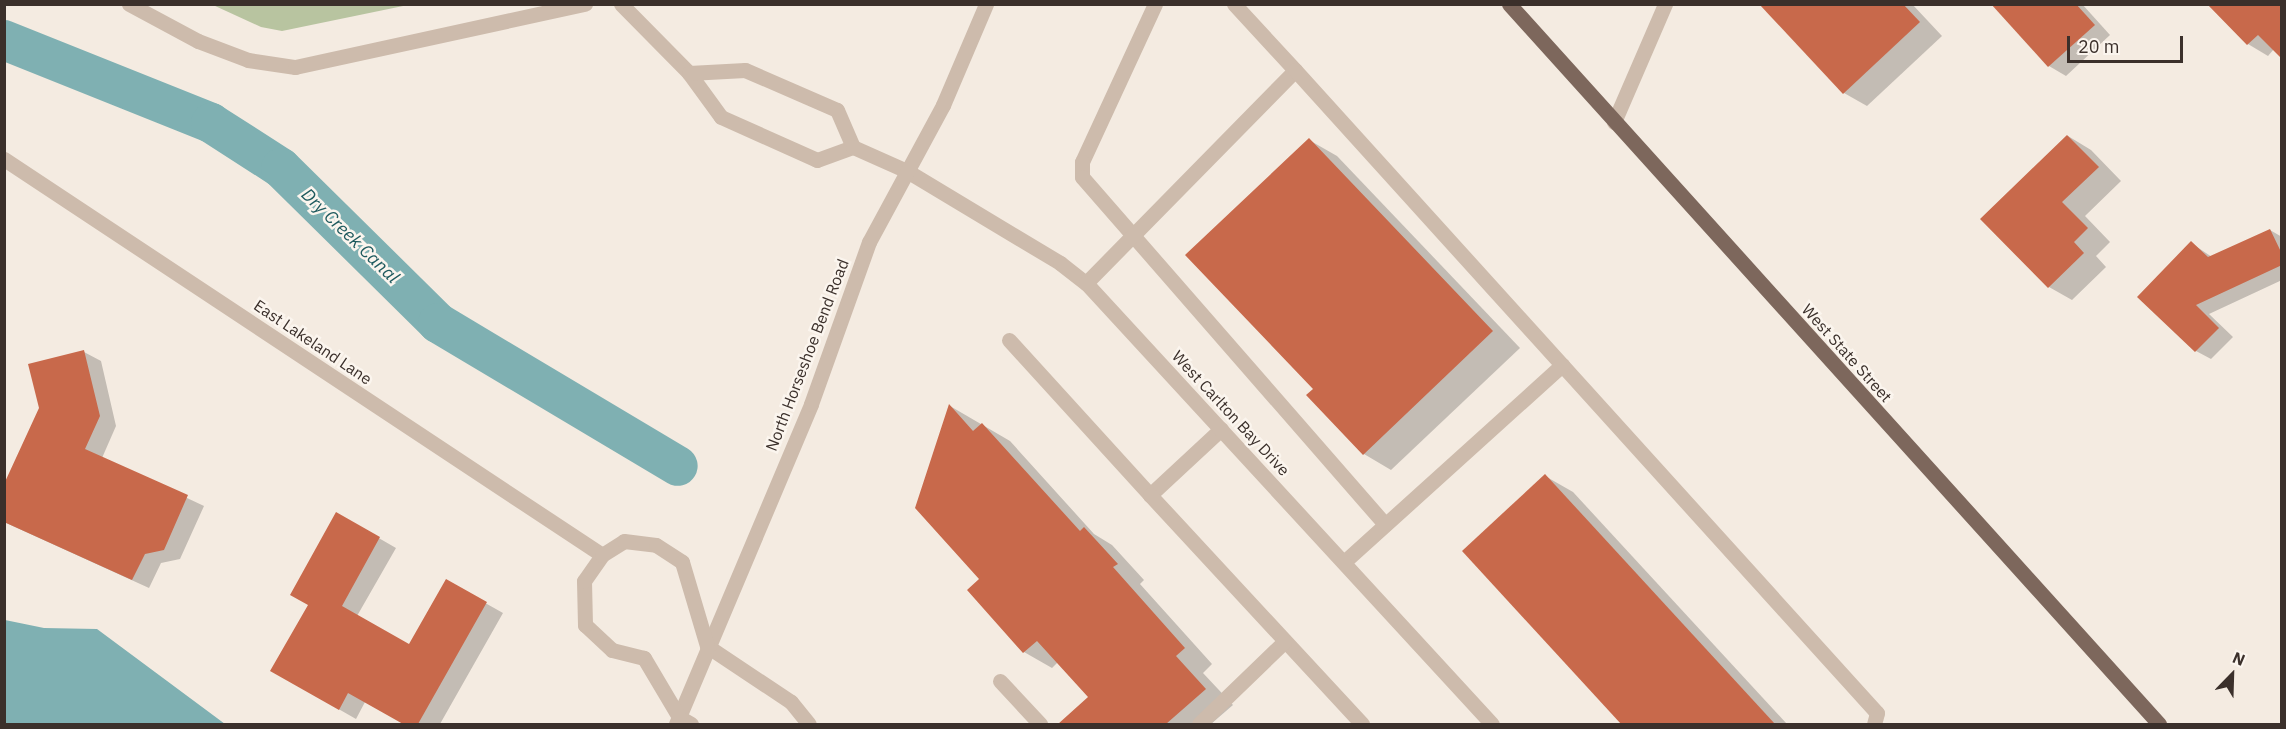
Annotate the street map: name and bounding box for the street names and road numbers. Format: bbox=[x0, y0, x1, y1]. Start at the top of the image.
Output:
street label: North Horseshoe Bend Road bbox=[761, 256, 853, 454]
street label: East Lakeland Lane bbox=[250, 295, 376, 389]
street label: West State Street bbox=[1798, 300, 1896, 406]
street label: West Carlton Bay Drive bbox=[1168, 347, 1294, 479]

